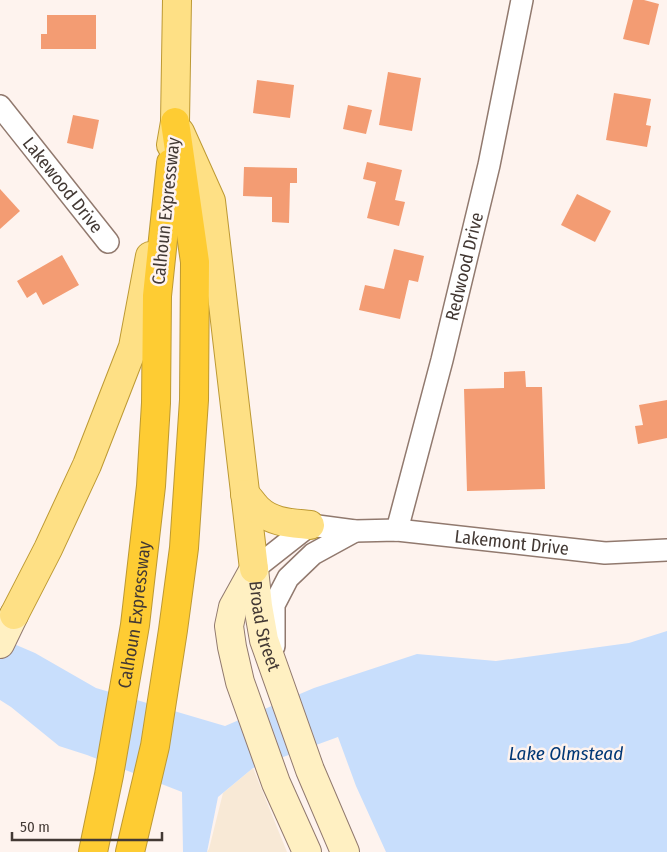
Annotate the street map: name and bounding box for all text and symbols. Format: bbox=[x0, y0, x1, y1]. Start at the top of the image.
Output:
street label: Lakewood Drive bbox=[18, 133, 108, 238]
street label: Calhoun Expressway bbox=[147, 136, 185, 286]
street label: Redwood Drive bbox=[441, 210, 488, 323]
street label: Lakemont Drive bbox=[453, 525, 570, 560]
street label: Calhoun Expressway bbox=[113, 540, 156, 690]
street label: Broad Street bbox=[244, 580, 285, 674]
water label: Lake Olmstead bbox=[509, 742, 623, 765]
scale bar bbox=[12, 810, 162, 842]
text: 50 m bbox=[20, 818, 50, 836]

